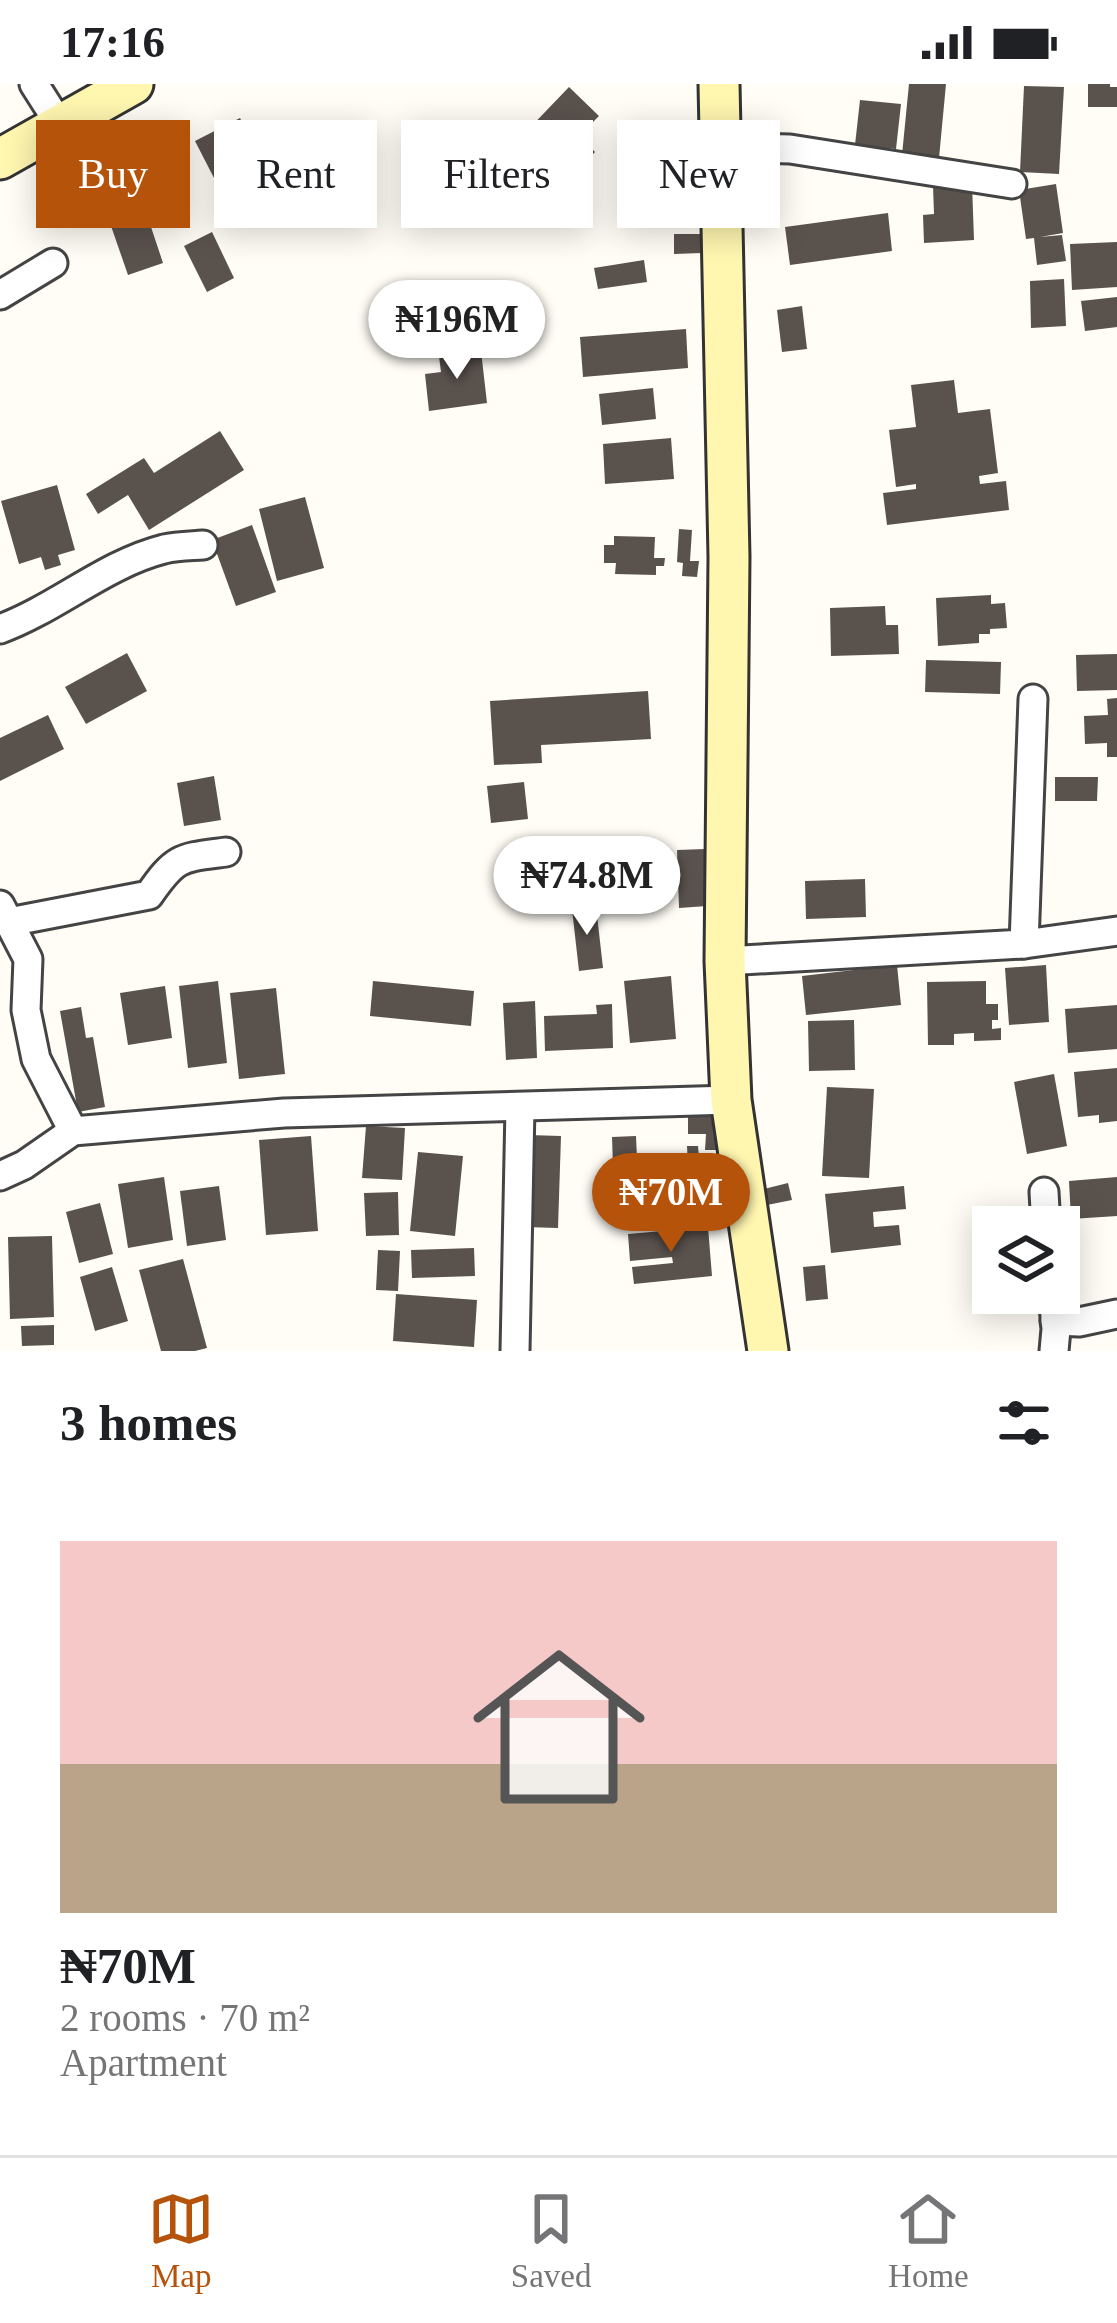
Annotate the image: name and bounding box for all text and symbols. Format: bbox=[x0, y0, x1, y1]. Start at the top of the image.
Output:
text: 17:16 bbox=[60, 17, 165, 67]
chip: Buy bbox=[36, 120, 190, 228]
chip: Rent bbox=[214, 120, 377, 228]
chip: Filters bbox=[401, 120, 593, 228]
chip: New bbox=[617, 120, 780, 228]
pin: ₦196M bbox=[373, 280, 541, 382]
text: ₦196M bbox=[395, 297, 519, 340]
pin: ₦74.8M bbox=[489, 836, 685, 938]
text: ₦74.8M bbox=[520, 853, 654, 896]
pin: ₦70M bbox=[600, 1153, 742, 1255]
text: ₦70M bbox=[619, 1170, 723, 1213]
map controls bbox=[972, 1206, 1080, 1314]
button: layers bbox=[972, 1206, 1080, 1314]
icon: filters bbox=[991, 1390, 1057, 1456]
text: 3 homes bbox=[60, 1395, 237, 1451]
icon: home bbox=[451, 1619, 667, 1835]
text: ₦70M bbox=[60, 1938, 196, 1994]
text: 2 rooms · 70 m² bbox=[60, 1996, 310, 2039]
text: Apartment bbox=[60, 2041, 227, 2084]
tab: Map bbox=[148, 2186, 214, 2295]
tab: Saved bbox=[511, 2186, 592, 2295]
tab: Home bbox=[888, 2186, 969, 2295]

